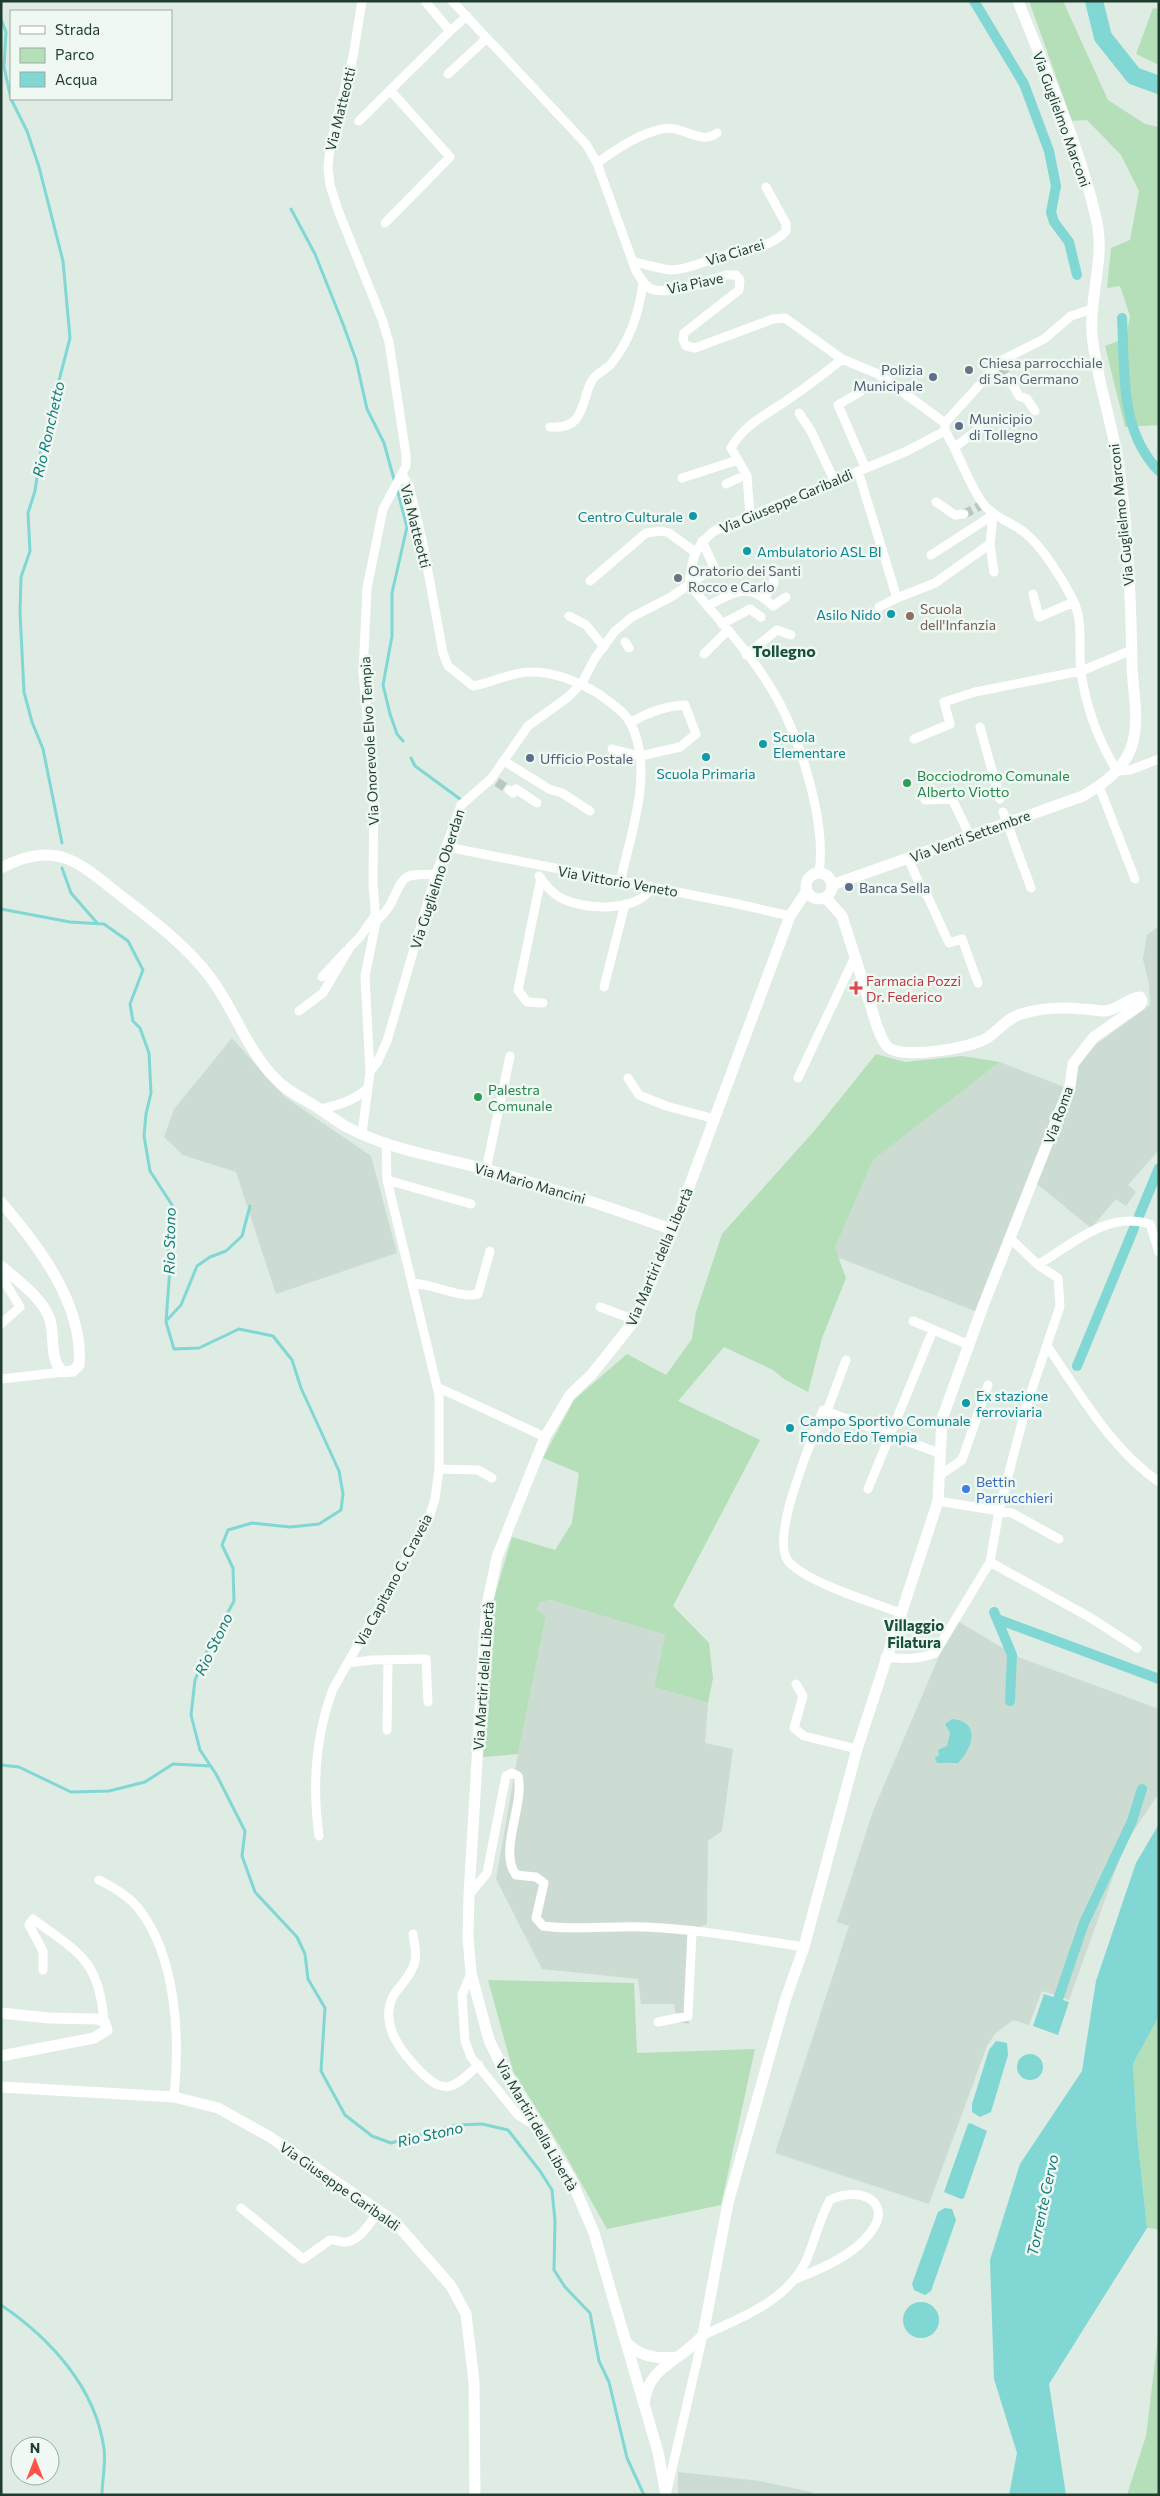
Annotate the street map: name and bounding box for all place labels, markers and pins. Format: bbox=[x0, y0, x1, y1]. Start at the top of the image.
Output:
place label: Chiesa parrocchiale di San Germano bbox=[979, 354, 1103, 387]
place label: Polizia Municipale bbox=[853, 361, 923, 394]
marker: Chiesa parrocchiale di San Germano bbox=[963, 364, 975, 376]
marker: Polizia Municipale bbox=[927, 371, 939, 383]
place label: Municipio di Tollegno bbox=[969, 410, 1038, 443]
marker: Municipio di Tollegno bbox=[953, 420, 965, 432]
place label: Centro Culturale bbox=[578, 508, 683, 525]
marker: Centro Culturale bbox=[687, 510, 699, 522]
place label: Ambulatorio ASL BI bbox=[757, 543, 882, 560]
marker: Ambulatorio ASL BI bbox=[741, 545, 753, 557]
place label: Oratorio dei Santi Rocco e Carlo bbox=[688, 562, 801, 595]
marker: Oratorio dei Santi Rocco e Carlo bbox=[672, 572, 684, 584]
place label: Scuola dell'Infanzia bbox=[920, 600, 996, 633]
place label: Asilo Nido bbox=[816, 606, 881, 623]
marker: Asilo Nido bbox=[885, 608, 897, 620]
marker: Scuola dell'Infanzia bbox=[904, 610, 916, 622]
place label: Scuola Elementare bbox=[773, 728, 846, 761]
marker: Scuola Elementare bbox=[757, 738, 769, 750]
place label: Ufficio Postale bbox=[540, 750, 633, 767]
marker: Scuola Primaria bbox=[700, 751, 712, 763]
marker: Ufficio Postale bbox=[524, 752, 536, 764]
place label: Scuola Primaria bbox=[657, 765, 755, 782]
place label: Bocciodromo Comunale Alberto Viotto bbox=[917, 767, 1070, 800]
marker: Bocciodromo Comunale Alberto Viotto bbox=[901, 777, 913, 789]
place label: Banca Sella bbox=[859, 879, 930, 896]
marker: Banca Sella bbox=[843, 881, 855, 893]
place label: Farmacia Pozzi Dr. Federico bbox=[866, 972, 961, 1005]
marker: Farmacia Pozzi Dr. Federico bbox=[850, 982, 862, 994]
place label: Palestra Comunale bbox=[488, 1081, 552, 1114]
marker: Palestra Comunale bbox=[472, 1091, 484, 1103]
place label: Ex stazione ferroviaria bbox=[976, 1387, 1048, 1420]
marker: Ex stazione ferroviaria bbox=[960, 1397, 972, 1409]
place label: Campo Sportivo Comunale Fondo Edo Tempia bbox=[800, 1412, 971, 1445]
marker: Campo Sportivo Comunale Fondo Edo Tempia bbox=[784, 1422, 796, 1434]
place label: Bettin Parrucchieri bbox=[976, 1473, 1053, 1506]
marker: Bettin Parrucchieri bbox=[960, 1483, 972, 1495]

